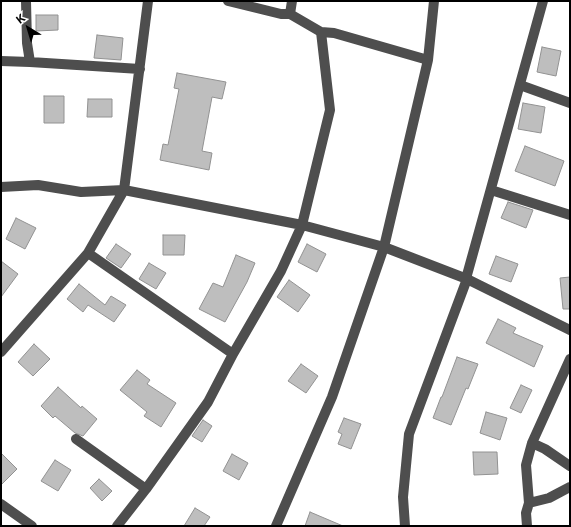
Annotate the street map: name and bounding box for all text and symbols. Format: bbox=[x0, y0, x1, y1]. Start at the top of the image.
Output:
north arrow bbox=[8, 8, 48, 48]
text: K bbox=[13, 11, 28, 27]

